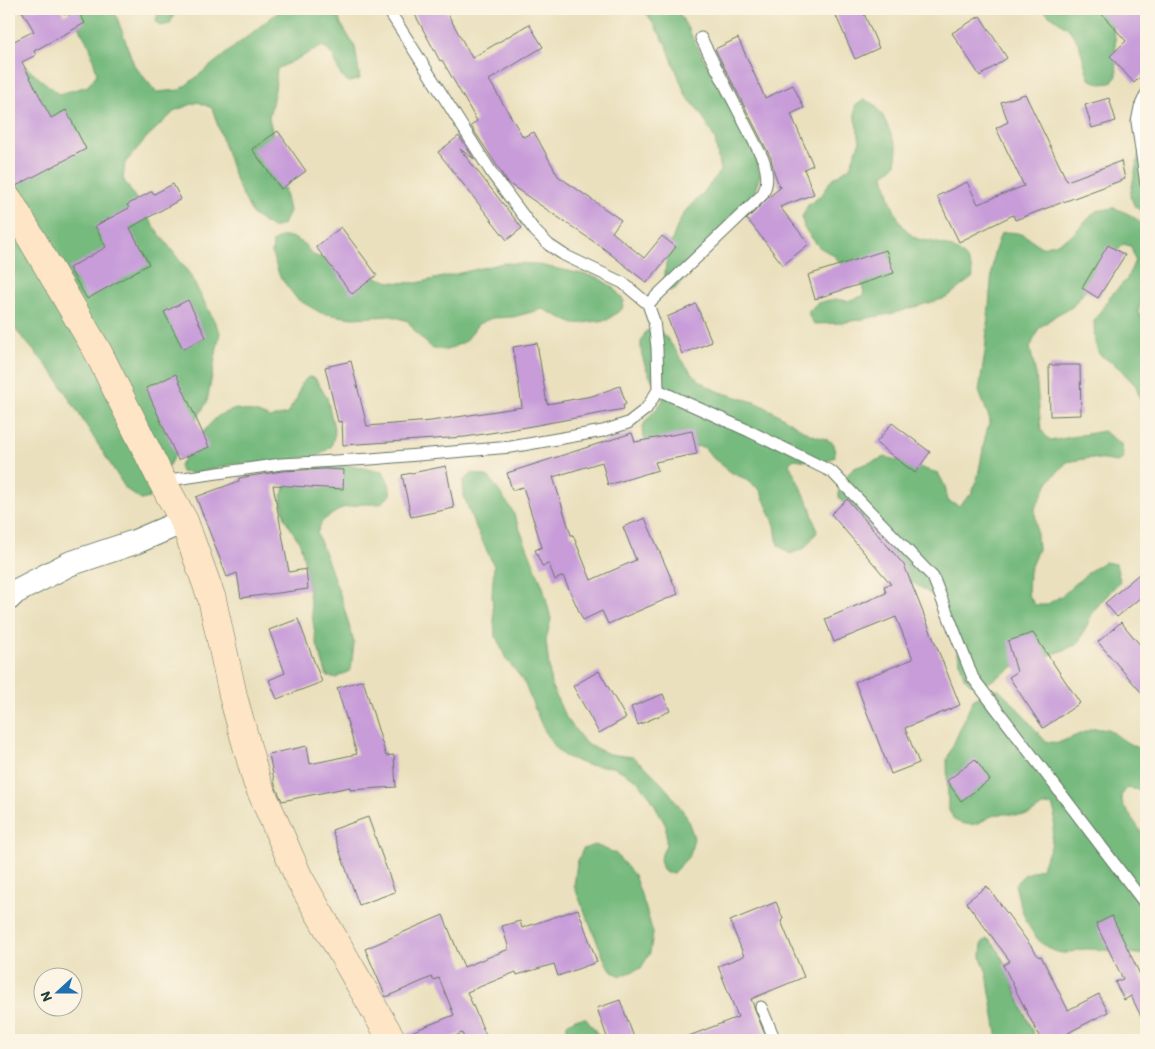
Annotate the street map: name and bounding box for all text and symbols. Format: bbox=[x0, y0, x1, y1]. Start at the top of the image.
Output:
north arrow bbox=[32, 966, 82, 1016]
text: N bbox=[37, 989, 56, 1004]

